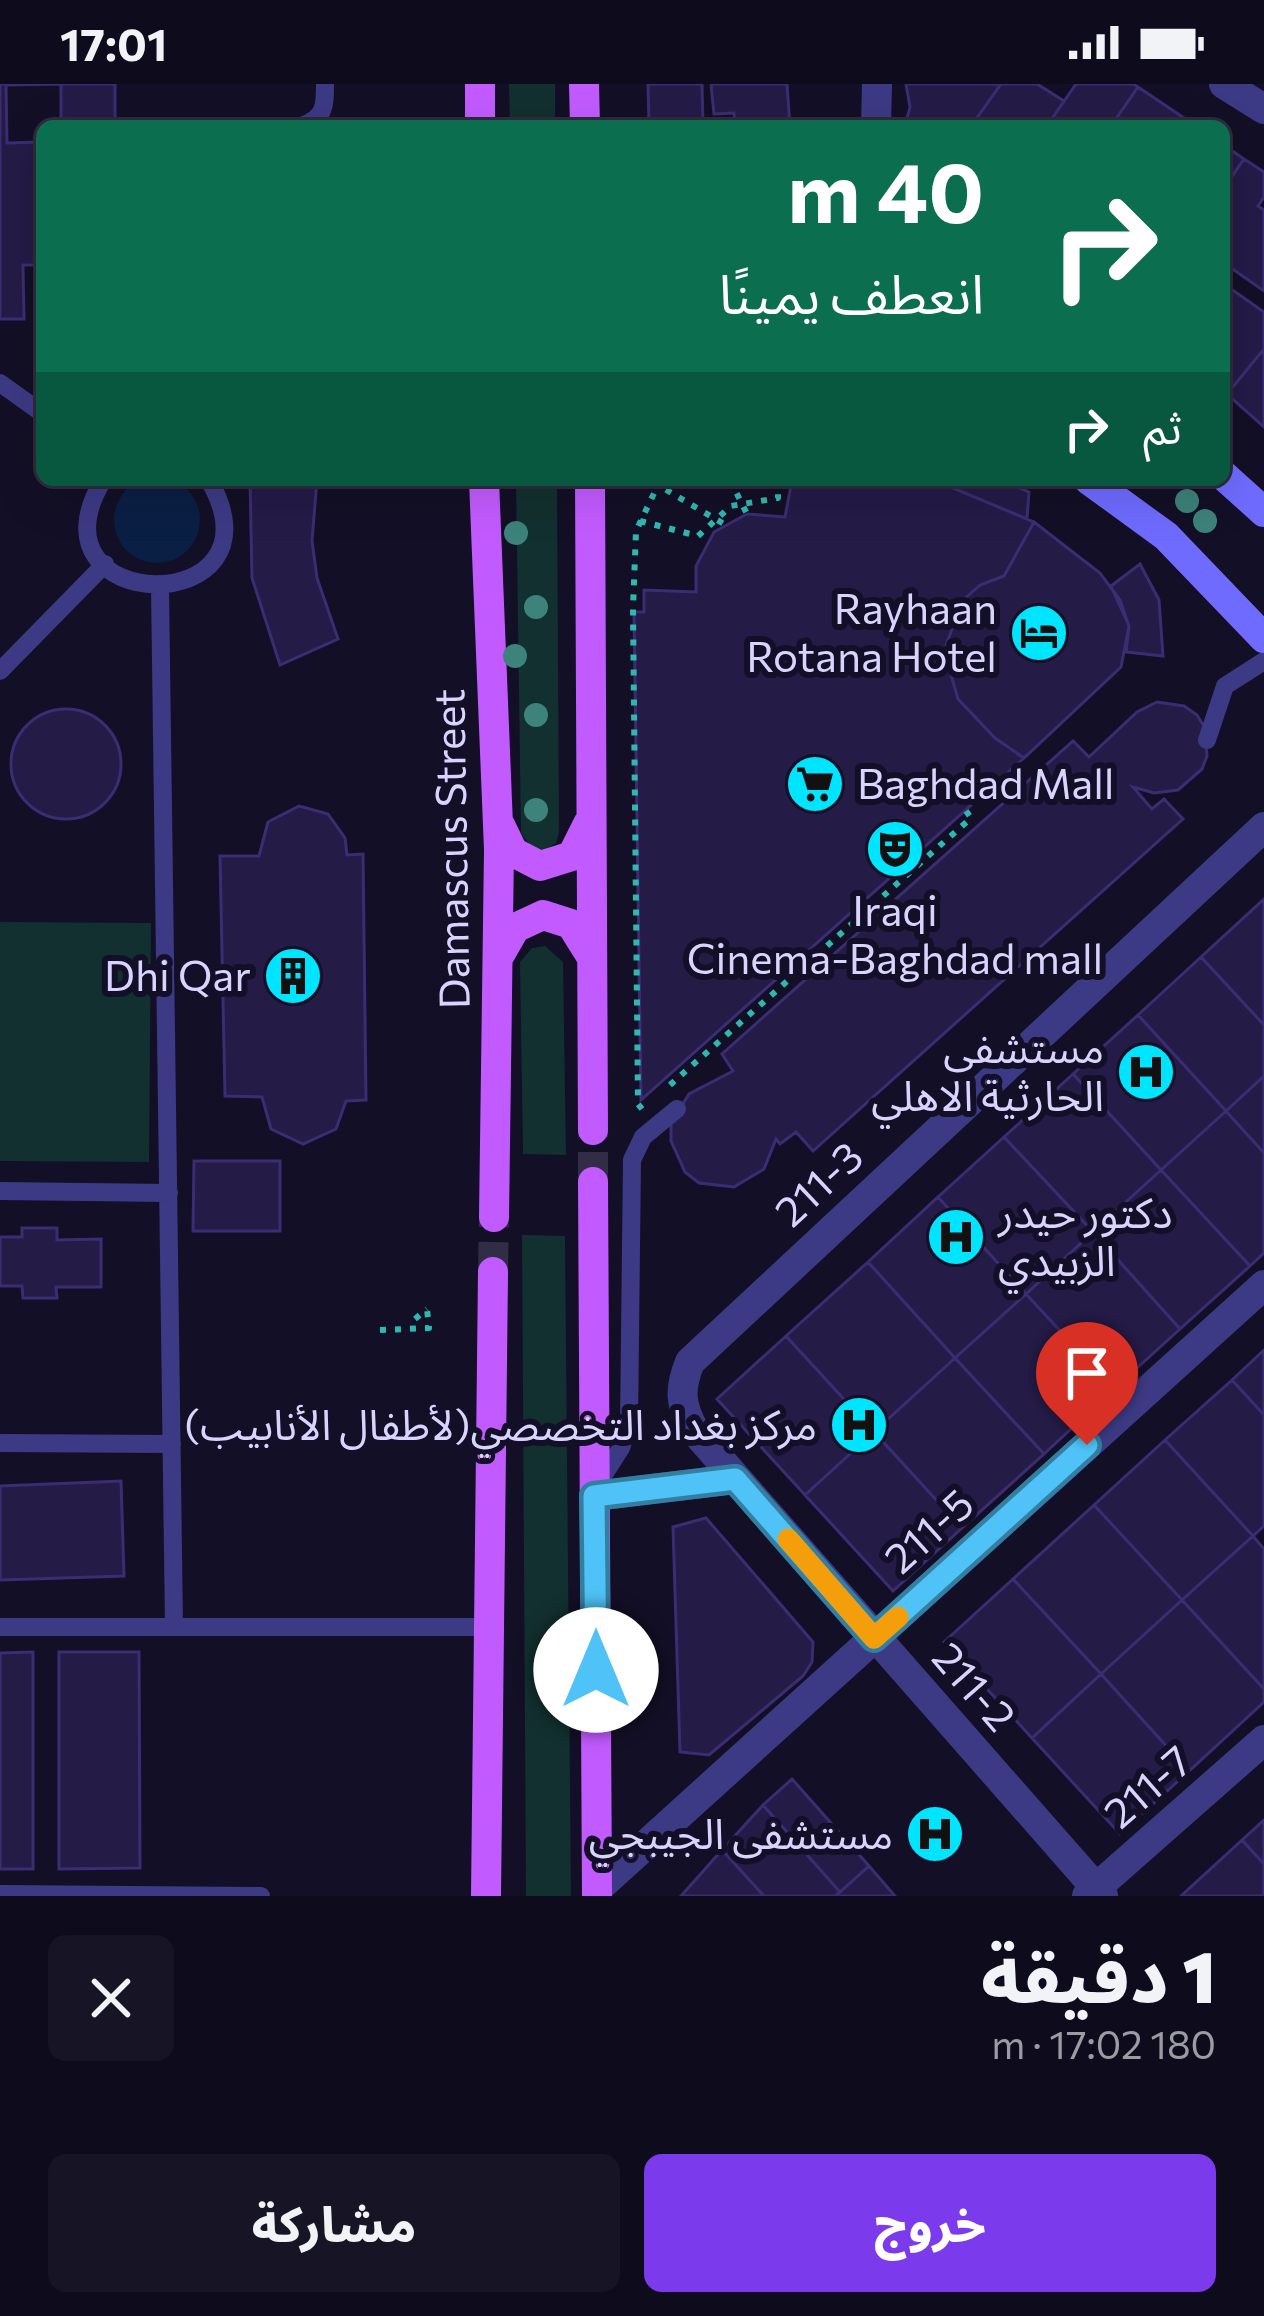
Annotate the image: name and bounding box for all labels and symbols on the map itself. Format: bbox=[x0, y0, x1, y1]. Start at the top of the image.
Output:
place label: Rayhaan Rotana Hotel bbox=[746, 581, 997, 681]
hotel icon: Rayhaan Rotana Hotel bbox=[1008, 602, 1070, 664]
street label: Damascus Street bbox=[421, 688, 479, 1010]
supermarket icon: Baghdad Mall bbox=[784, 753, 846, 815]
place label: Baghdad Mall bbox=[857, 756, 1115, 808]
theatre icon: Iraqi Cinema-Baghdad mall bbox=[864, 818, 926, 880]
place label: Iraqi Cinema-Baghdad mall bbox=[687, 883, 1103, 983]
building icon: Dhi Qar bbox=[262, 945, 324, 1007]
place label: Dhi Qar bbox=[104, 948, 251, 1000]
place label: مستشفى الحارثية الاهلي bbox=[871, 1020, 1104, 1129]
hospital icon: مستشفى الحارثية الاهلي bbox=[1115, 1041, 1177, 1103]
street label: 211-3 bbox=[763, 1129, 872, 1236]
place label: دكتور حيدر الزبيدي bbox=[996, 1185, 1172, 1294]
hospital icon: دكتور حيدر الزبيدي bbox=[925, 1206, 987, 1268]
pin bbox=[1036, 1322, 1138, 1445]
hospital icon: مركز بغداد التخصصي(لأطفال الأنابيب) bbox=[828, 1394, 890, 1456]
place label: مركز بغداد التخصصي(لأطفال الأنابيب) bbox=[184, 1397, 817, 1458]
street label: 211-5 bbox=[873, 1476, 983, 1583]
position arrow bbox=[533, 1607, 659, 1733]
street label: 211-2 bbox=[923, 1631, 1028, 1741]
street label: 211-7 bbox=[1092, 1733, 1201, 1838]
hospital icon: مستشفى الجيبجي bbox=[904, 1803, 966, 1865]
place label: مستشفى الجيبجي bbox=[589, 1806, 893, 1867]

